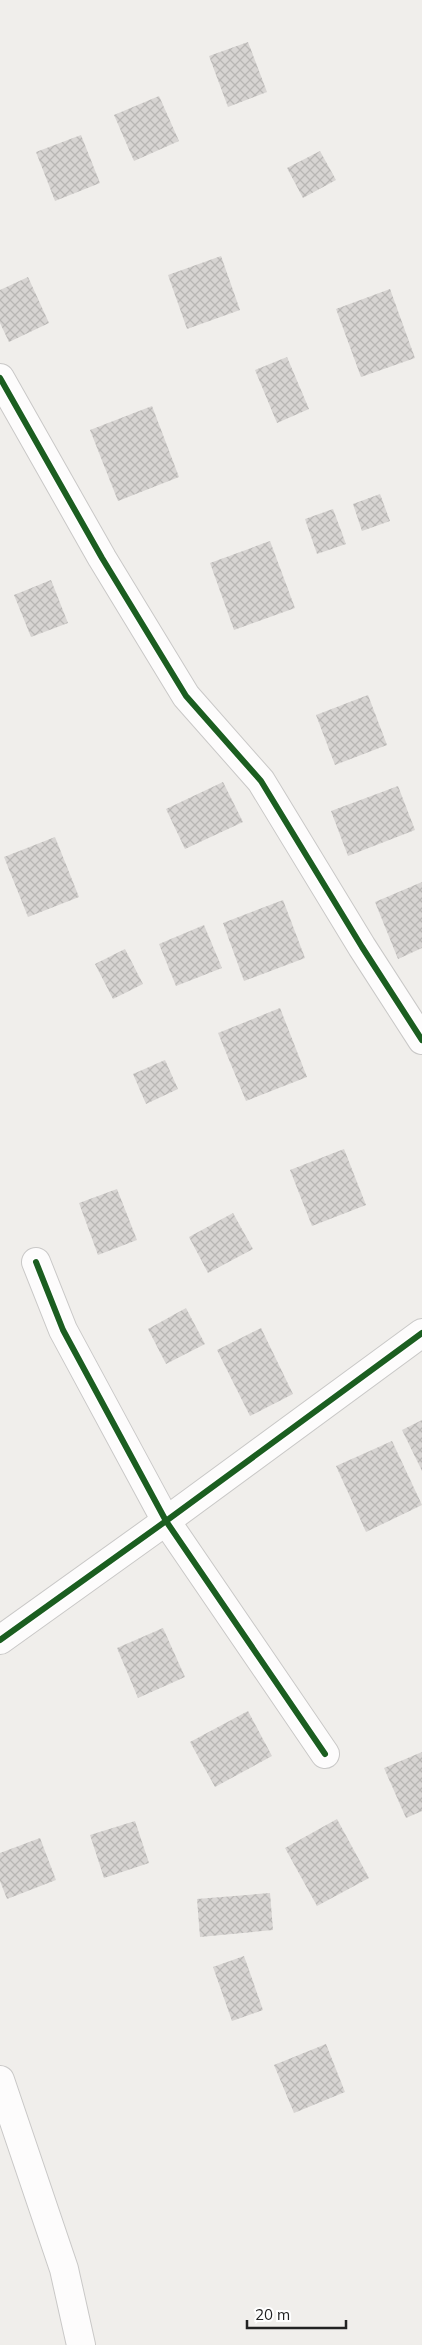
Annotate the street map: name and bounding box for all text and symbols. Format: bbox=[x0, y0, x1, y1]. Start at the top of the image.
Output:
scale bar bbox=[247, 2298, 346, 2330]
text: 20 m bbox=[255, 2305, 290, 2324]

